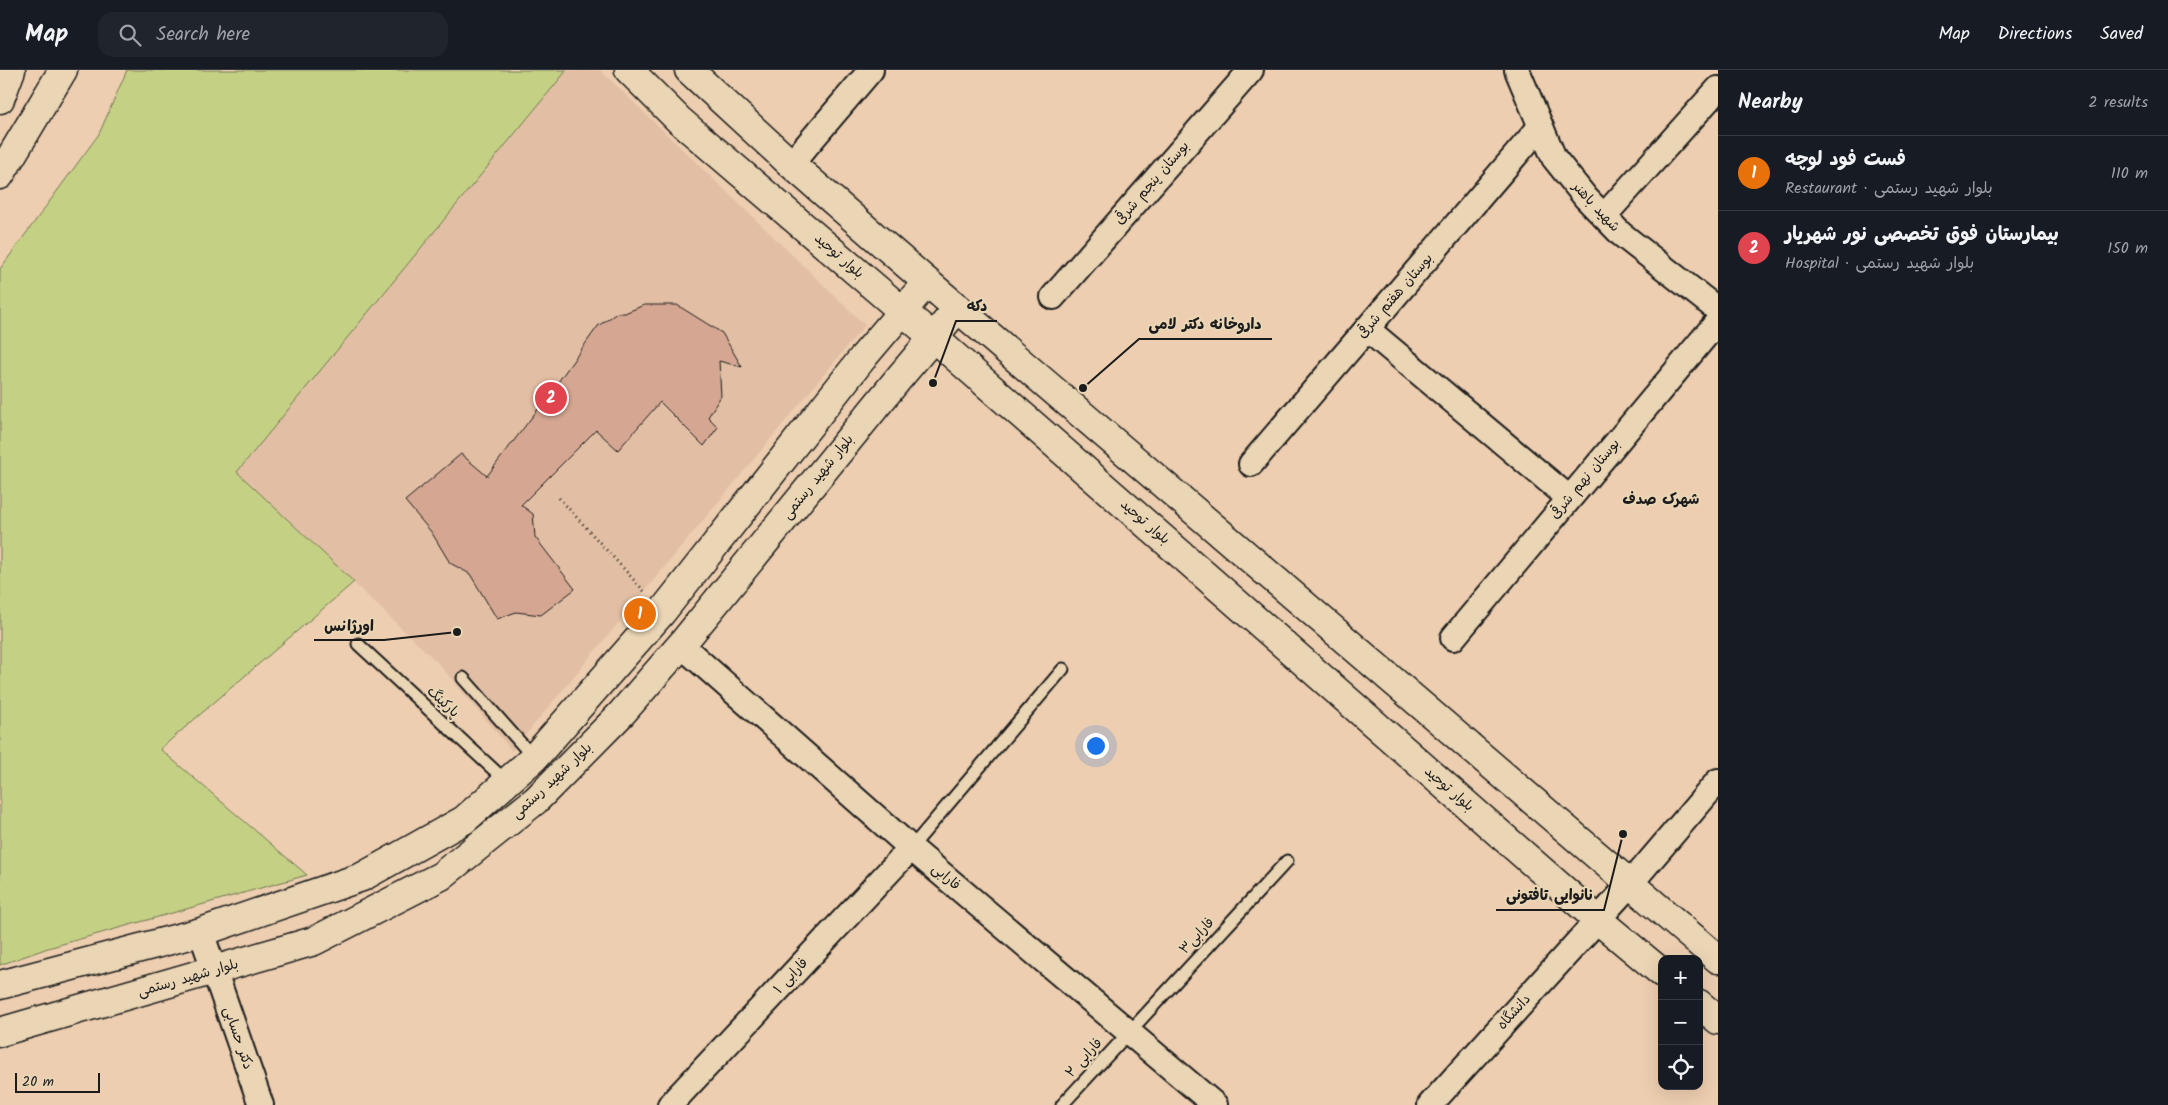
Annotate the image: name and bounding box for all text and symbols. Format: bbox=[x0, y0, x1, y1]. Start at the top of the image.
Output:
search box bbox=[98, 12, 448, 57]
text: Map bbox=[25, 15, 68, 54]
text: Search here bbox=[156, 20, 250, 50]
text: Map bbox=[1938, 20, 1970, 49]
text: Directions bbox=[1998, 20, 2072, 49]
text: Saved bbox=[2100, 20, 2143, 49]
icon: search bbox=[116, 21, 144, 49]
text: Nearby bbox=[1738, 86, 1803, 119]
text: 2 results bbox=[2088, 90, 2148, 115]
street label: بوستان پنجم شرقی bbox=[1109, 136, 1195, 230]
text: فست فود لوچه bbox=[1785, 145, 1906, 175]
text: 1 bbox=[1752, 161, 1756, 186]
text: 110 m bbox=[2111, 161, 2148, 186]
street label: شهید باهنر bbox=[1566, 176, 1625, 237]
text: Restaurant · بلوار شهید رستمی bbox=[1785, 176, 1993, 201]
text: بیمارستان فوق تخصصی نور شهریار bbox=[1785, 220, 2059, 250]
street label: بلوار توحید bbox=[809, 228, 869, 284]
text: 2 bbox=[1749, 236, 1759, 261]
text: 150 m bbox=[2107, 236, 2148, 261]
street label: بوستان هفتم شرقی bbox=[1352, 248, 1438, 344]
text: Hospital · بلوار شهید رستمی bbox=[1785, 251, 1974, 276]
callout: دکه bbox=[956, 291, 997, 321]
text: دکه bbox=[967, 295, 987, 319]
callout: داروخانه دکتر لامی bbox=[1139, 309, 1272, 339]
text: داروخانه دکتر لامی bbox=[1148, 313, 1262, 337]
pin: 2 bbox=[535, 379, 567, 417]
street label: بلوار شهید رستمی bbox=[777, 430, 859, 524]
street label: بوستان نهم شرقی bbox=[1544, 434, 1626, 524]
district label: شهرک صدف bbox=[1623, 488, 1699, 512]
street label: بلوار توحید bbox=[1115, 494, 1175, 550]
pin: 1 bbox=[624, 595, 656, 633]
callout: اورژانس bbox=[314, 610, 384, 640]
text: اورژانس bbox=[324, 615, 374, 639]
street label: پارکینگ bbox=[422, 681, 464, 723]
your location bbox=[1083, 733, 1109, 759]
street label: بلوار شهید رستمی bbox=[506, 738, 598, 824]
street label: بلوار توحید bbox=[1419, 761, 1479, 817]
street label: فارابی bbox=[927, 858, 965, 896]
callout: نانوایی تافتونی bbox=[1496, 880, 1604, 910]
text: نانوایی تافتونی bbox=[1506, 884, 1594, 908]
street label: فارابی۳ bbox=[1174, 913, 1220, 959]
street label: بلوار شهید رستمی bbox=[135, 953, 241, 1003]
street label: فارابی ۱ bbox=[768, 953, 814, 999]
map controls bbox=[1658, 955, 1703, 1090]
button: + bbox=[1658, 955, 1703, 1000]
street label: دانشگاه bbox=[1492, 989, 1536, 1035]
button: − bbox=[1658, 1000, 1703, 1045]
street label: دکتر حسابی bbox=[217, 1004, 259, 1072]
street label: فارابی ۲ bbox=[1060, 1033, 1108, 1083]
button: locate bbox=[1658, 1045, 1703, 1090]
scale bar bbox=[15, 1070, 100, 1093]
text: 20 m bbox=[22, 1071, 54, 1093]

